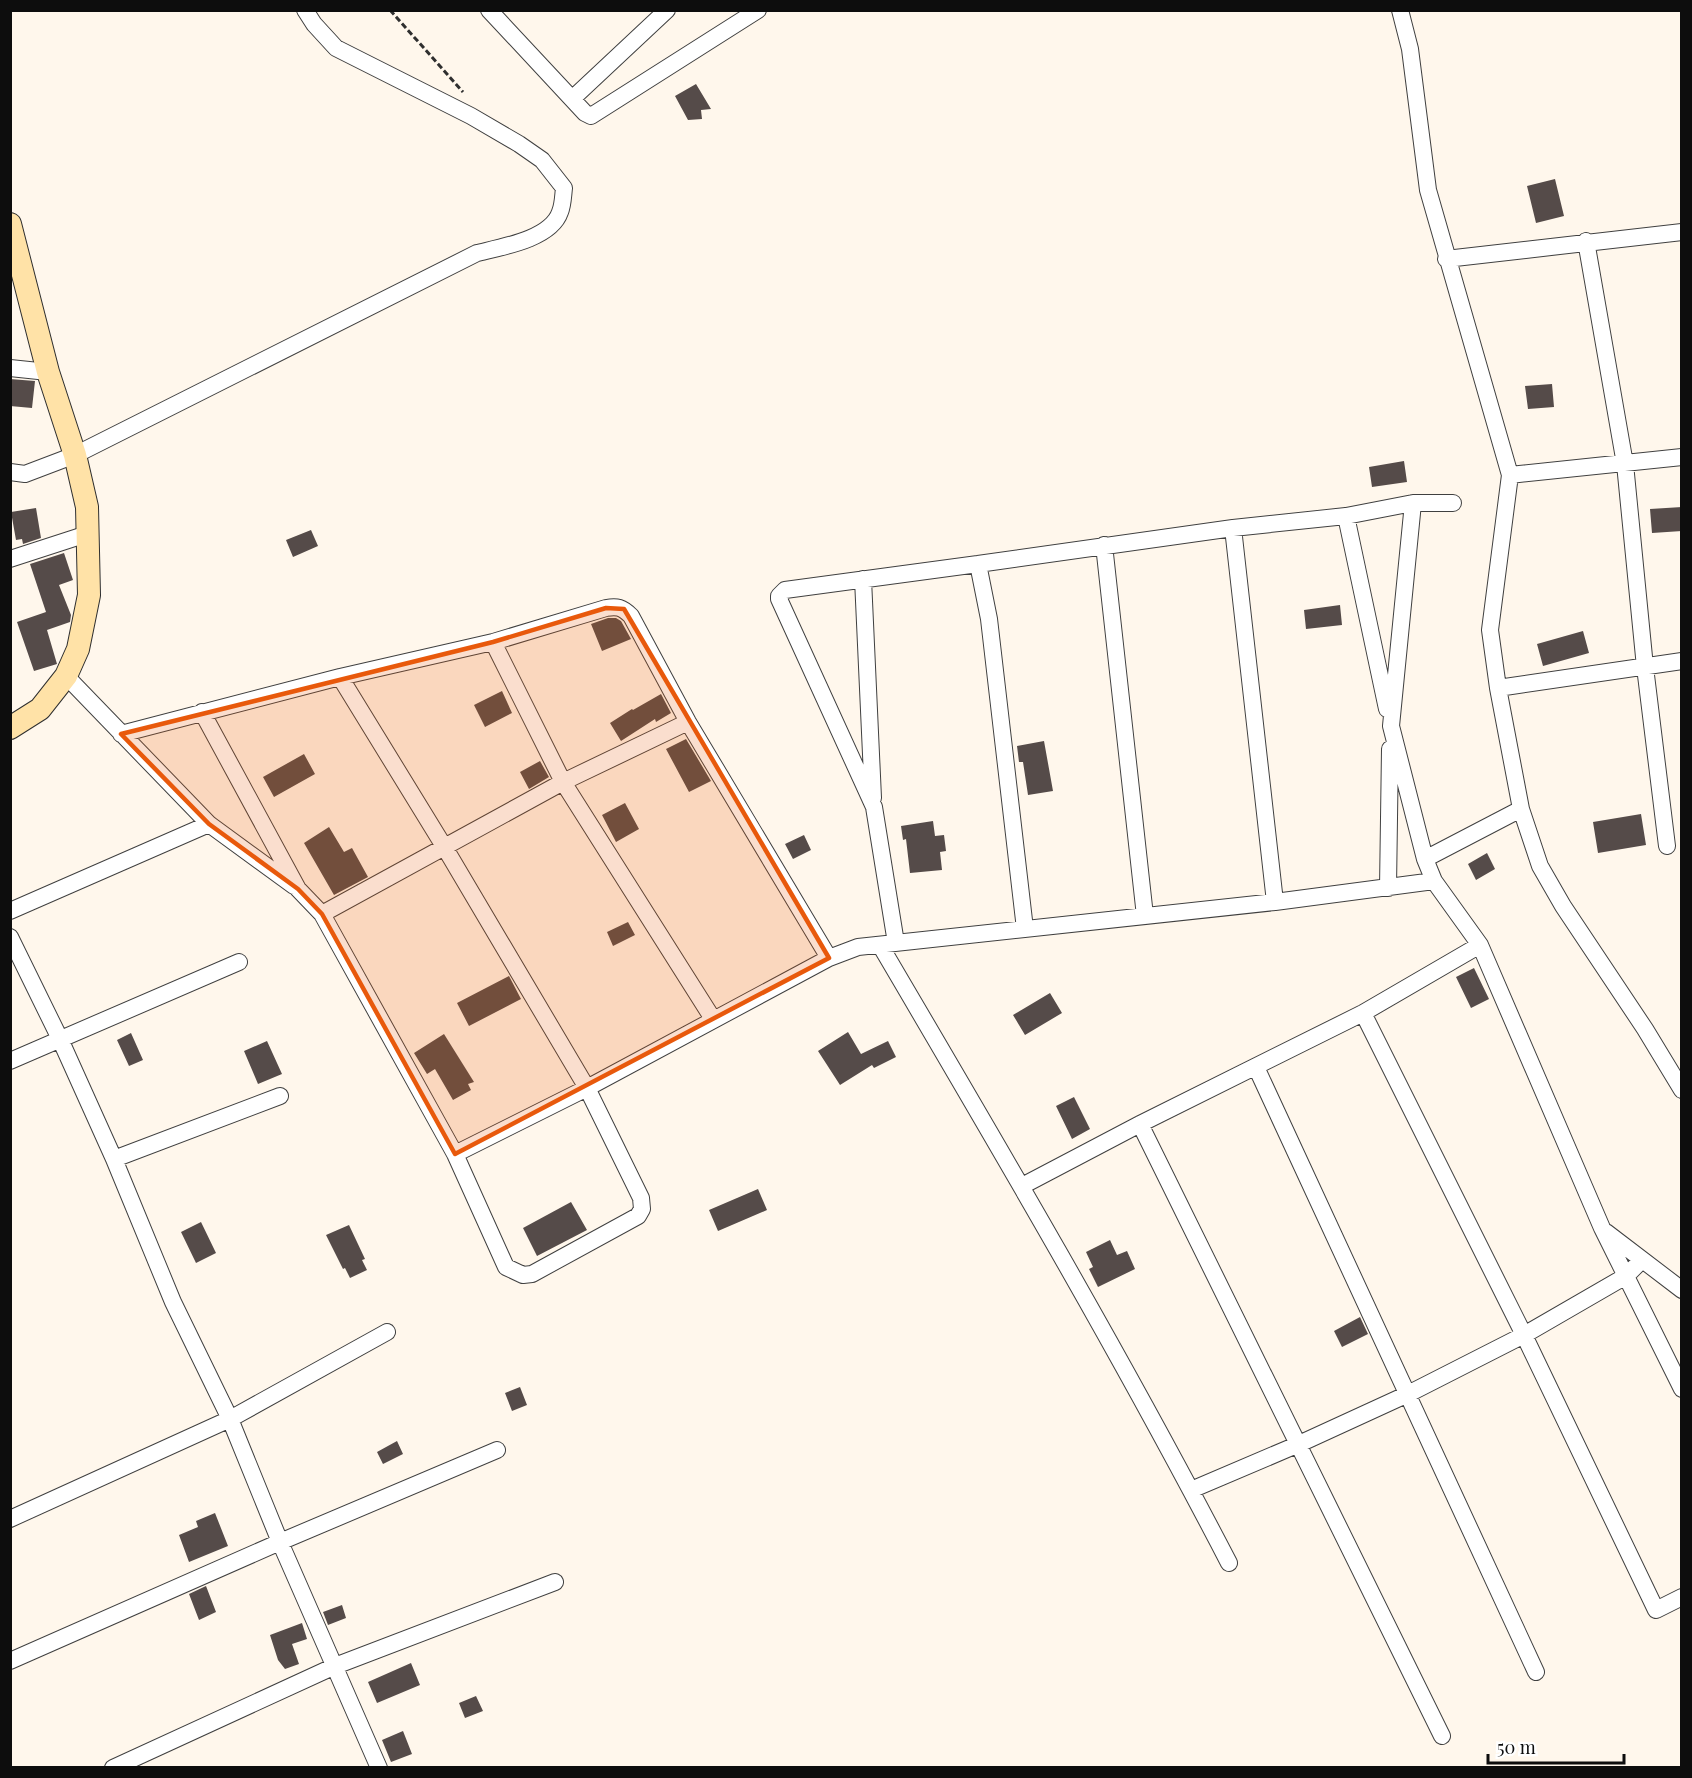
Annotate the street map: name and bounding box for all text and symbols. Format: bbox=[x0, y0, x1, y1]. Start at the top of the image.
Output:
scale bar bbox=[1488, 1727, 1624, 1765]
text: 50 m bbox=[1497, 1735, 1536, 1759]

